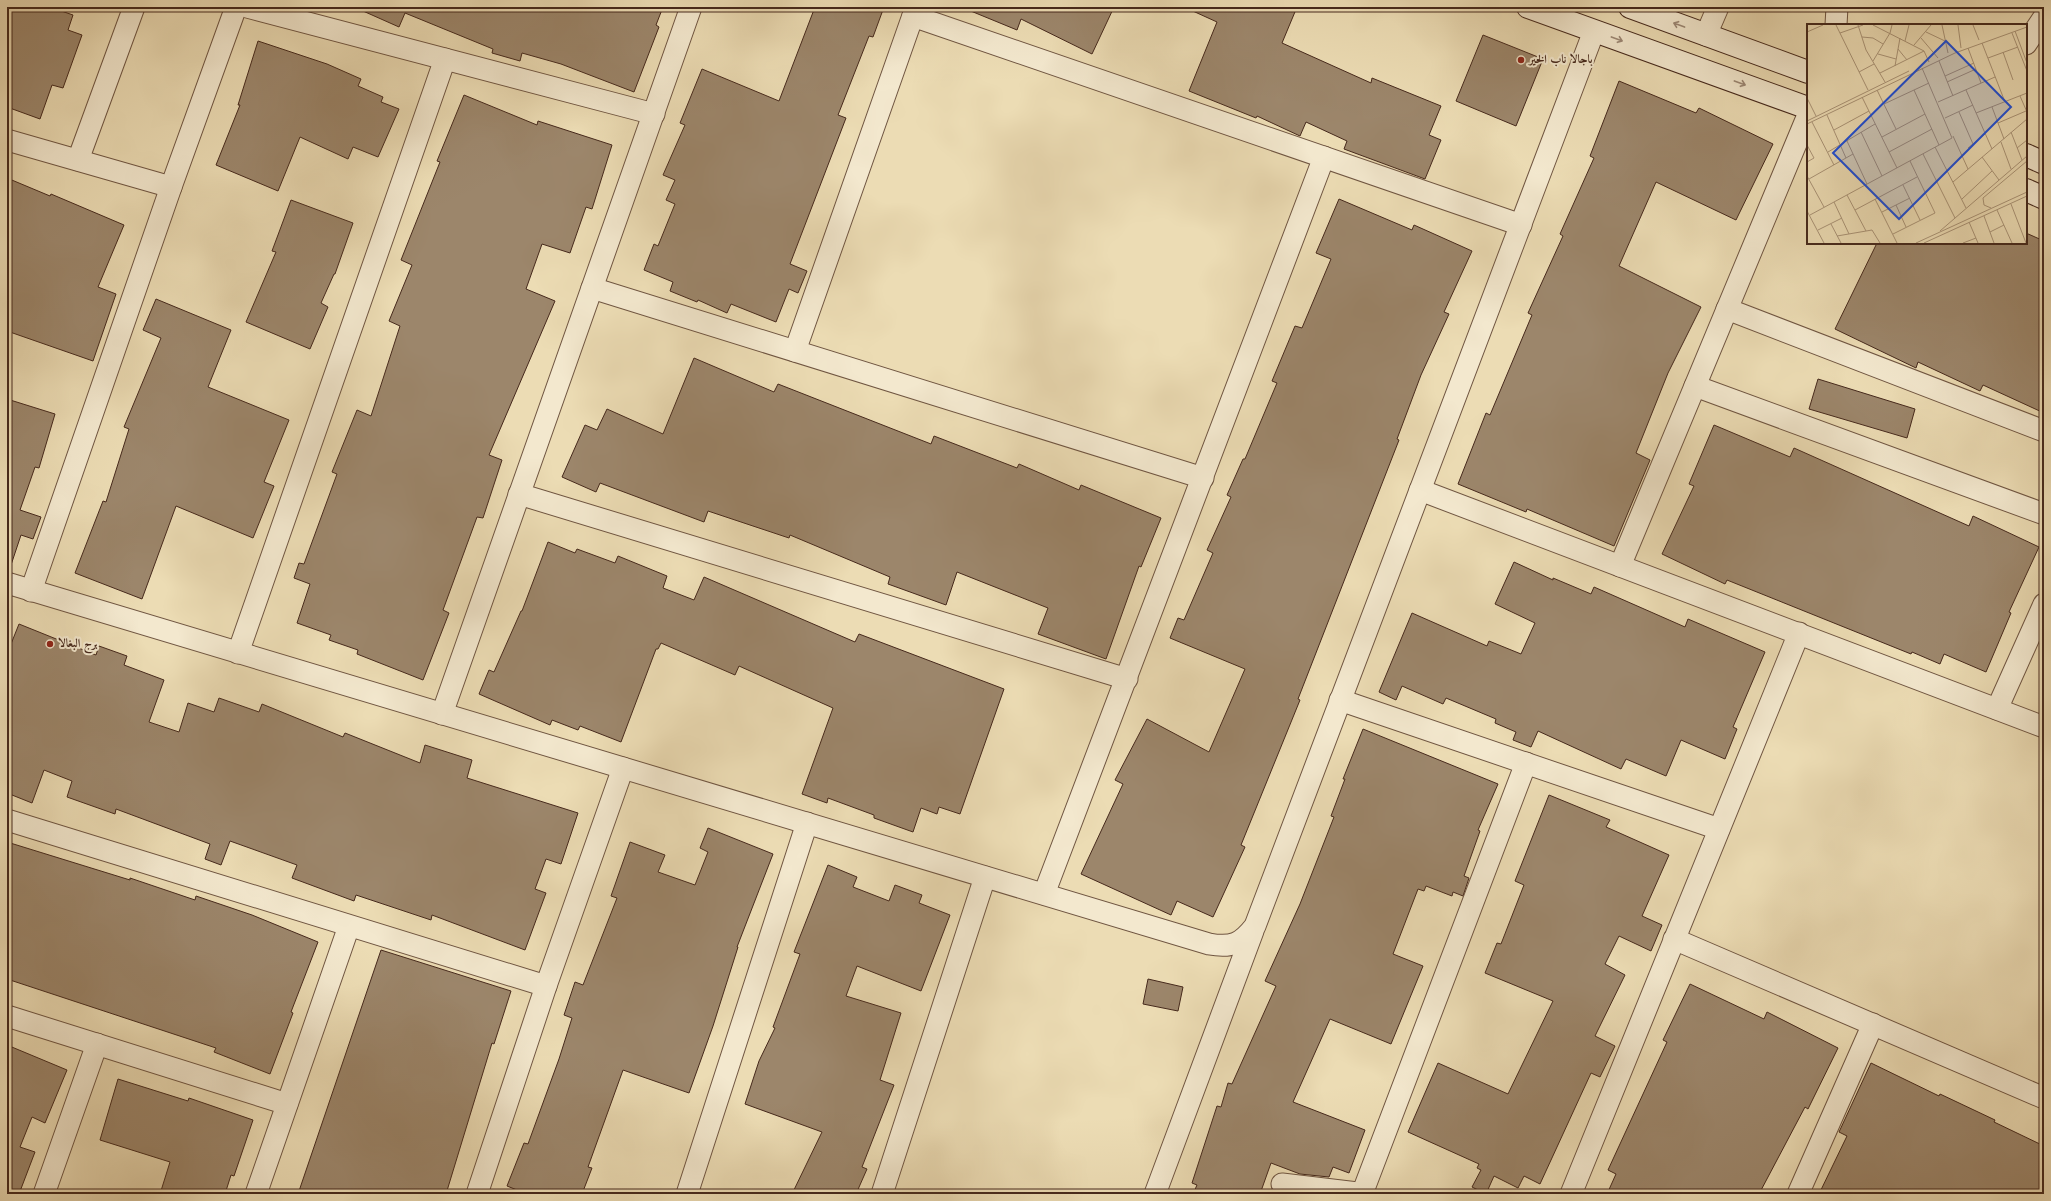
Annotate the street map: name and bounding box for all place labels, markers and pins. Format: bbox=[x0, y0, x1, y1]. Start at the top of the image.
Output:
place label: باجالا ناب الخير bbox=[1527, 53, 1592, 67]
marker: باجالا ناب الخير bbox=[1516, 55, 1526, 65]
place label: برج البغالا bbox=[58, 637, 98, 654]
marker: برج البغالا bbox=[45, 639, 55, 649]

